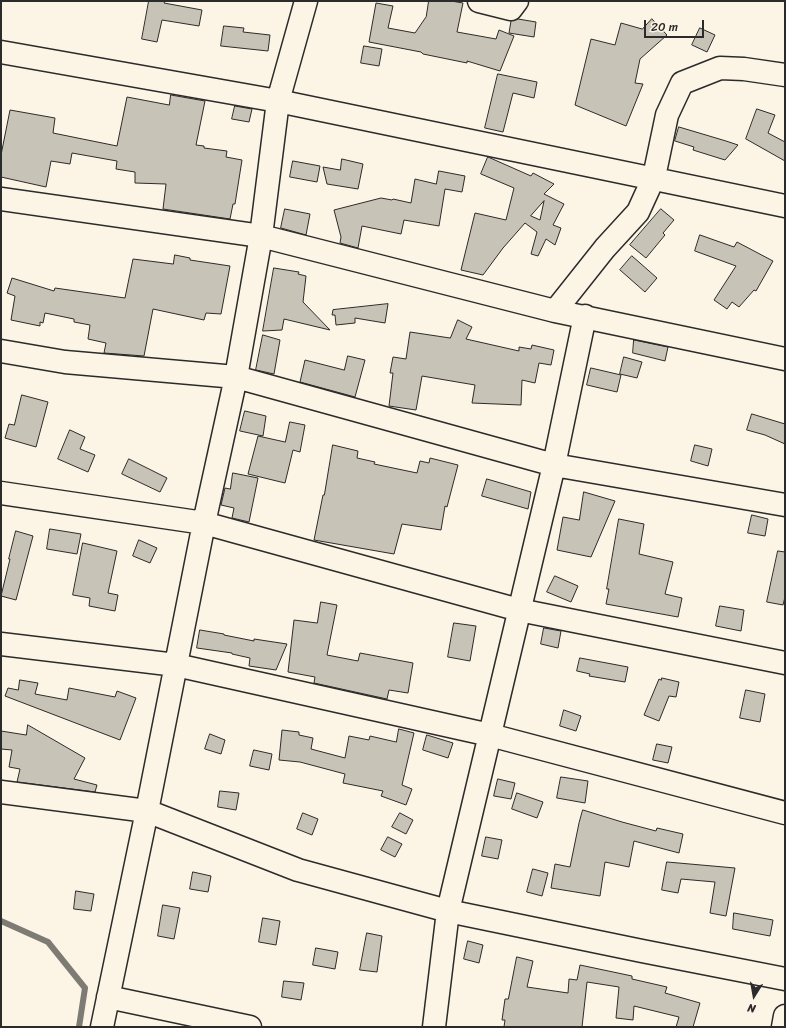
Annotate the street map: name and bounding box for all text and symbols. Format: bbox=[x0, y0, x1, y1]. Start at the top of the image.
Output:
scale bar bbox=[646, 12, 706, 38]
text: 20 m bbox=[651, 16, 678, 38]
north arrow bbox=[734, 976, 774, 1016]
text: N bbox=[746, 998, 757, 1018]

